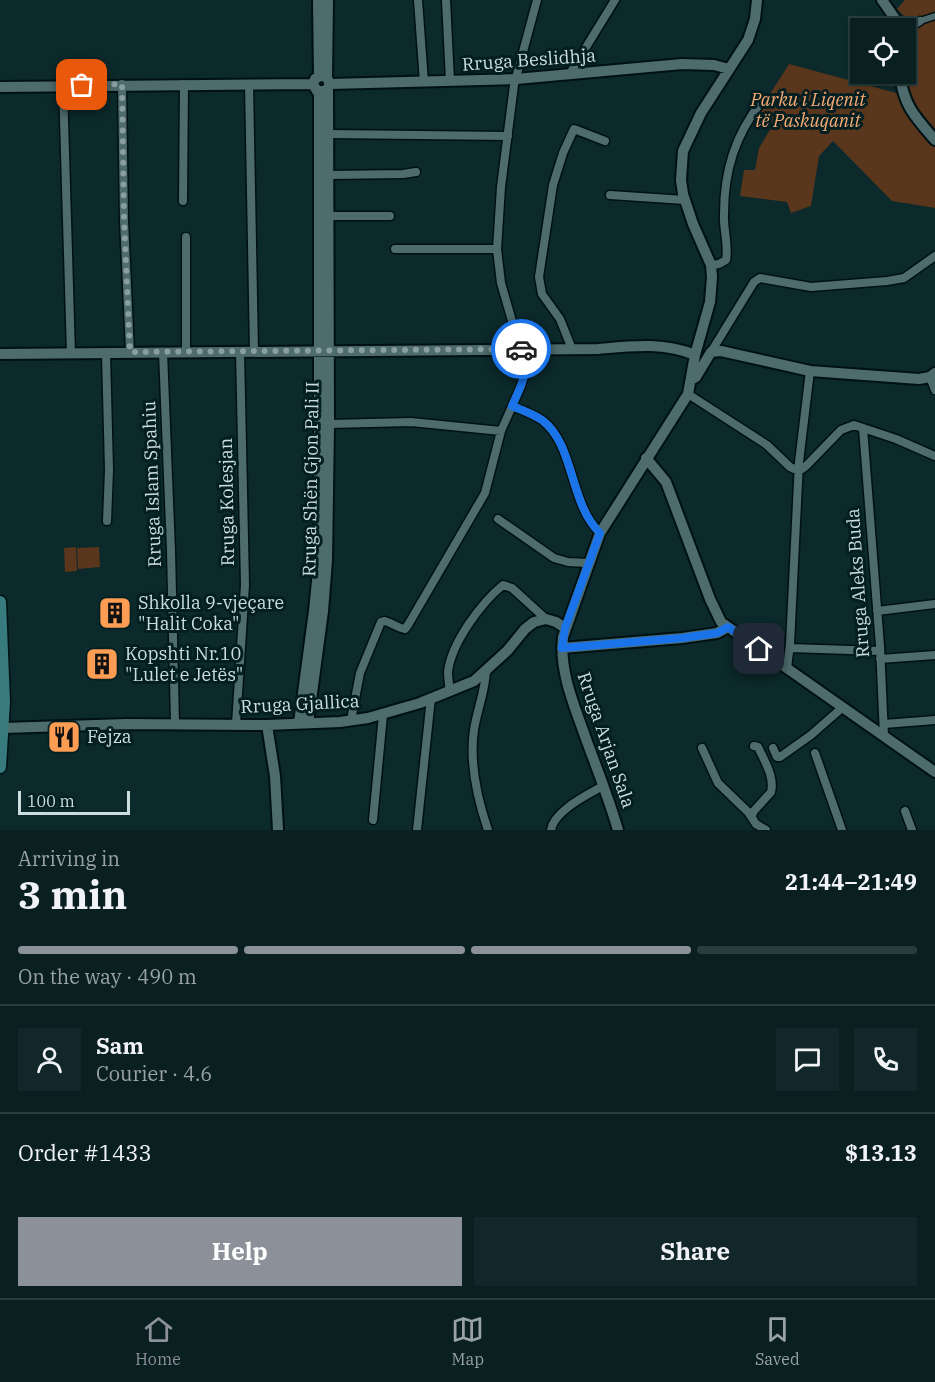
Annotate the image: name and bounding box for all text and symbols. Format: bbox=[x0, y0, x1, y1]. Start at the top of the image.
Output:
map controls bbox=[850, 18, 916, 84]
button: locate bbox=[850, 18, 916, 84]
street label: Rruga Beslidhja bbox=[461, 43, 597, 76]
pin bbox=[56, 59, 107, 110]
icon: bag bbox=[65, 68, 98, 101]
park label: Parku i Liqenit të Paskuqanit bbox=[749, 88, 866, 132]
courier bbox=[491, 319, 551, 379]
icon: car bbox=[505, 333, 538, 366]
street label: Rruga Shën Gjon Pali II bbox=[297, 381, 324, 577]
street label: Rruga Islam Spahiu bbox=[137, 400, 166, 568]
street label: Rruga Kolesjan bbox=[214, 438, 239, 566]
street label: Rruga Aleks Buda bbox=[841, 507, 874, 659]
place label: Shkolla 9-vjeçare "Halit Coka" bbox=[138, 591, 284, 635]
building icon: Shkolla 9-vjeçare "Halit Coka" bbox=[97, 595, 133, 631]
pin bbox=[733, 623, 784, 674]
icon: home bbox=[742, 632, 775, 665]
place label: Kopshti Nr.10 "Lulet e Jetës" bbox=[125, 642, 243, 686]
building icon: Kopshti Nr.10 "Lulet e Jetës" bbox=[84, 646, 120, 682]
street label: Rruga Arjan Sala bbox=[572, 669, 641, 811]
street label: Rruga Gjallica bbox=[240, 689, 360, 718]
restaurant icon: Fejza bbox=[46, 719, 82, 755]
place label: Fejza bbox=[87, 725, 132, 748]
scale bar bbox=[18, 788, 130, 816]
text: 100 m bbox=[27, 791, 75, 811]
text: Arriving in bbox=[18, 845, 120, 872]
text: 21:44–21:49 bbox=[785, 867, 917, 896]
text: 3 min bbox=[18, 869, 127, 920]
text: On the way · 490 m bbox=[18, 963, 197, 990]
button: person bbox=[18, 1028, 81, 1091]
button: chat bbox=[776, 1028, 839, 1091]
button: phone bbox=[854, 1028, 917, 1091]
text: Sam bbox=[96, 1031, 144, 1060]
text: Courier · 4.6 bbox=[96, 1060, 212, 1087]
text: Order #1433 bbox=[18, 1138, 152, 1167]
text: $13.13 bbox=[845, 1138, 917, 1167]
button: Help bbox=[18, 1217, 462, 1286]
button: Share bbox=[474, 1217, 917, 1286]
tab: Home bbox=[135, 1313, 181, 1369]
tab: Map bbox=[451, 1313, 484, 1369]
tab: Saved bbox=[755, 1313, 800, 1369]

